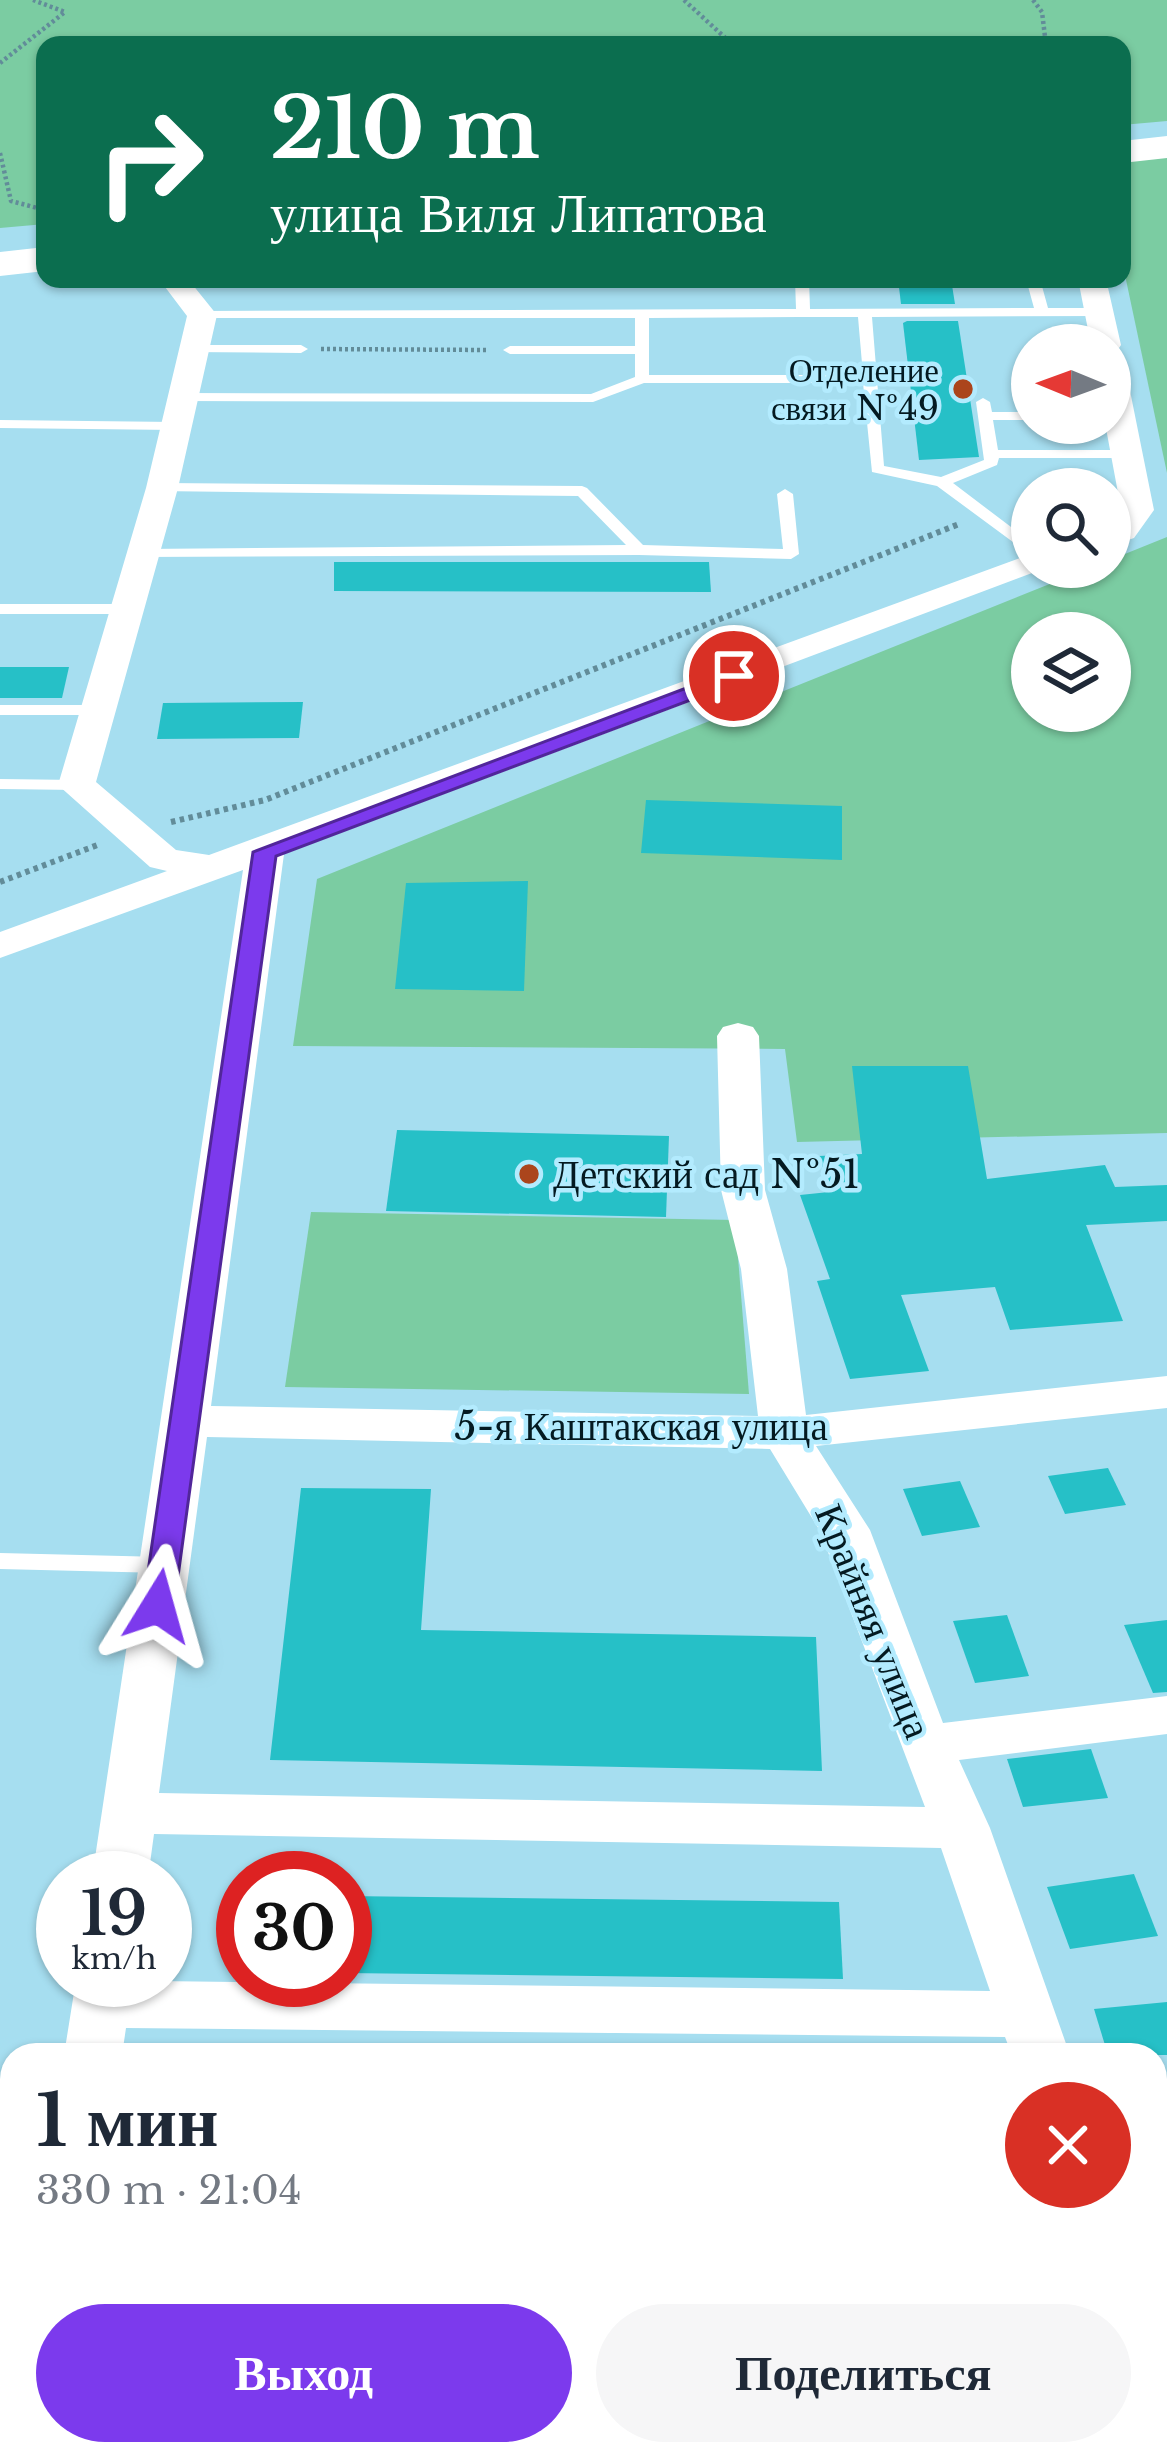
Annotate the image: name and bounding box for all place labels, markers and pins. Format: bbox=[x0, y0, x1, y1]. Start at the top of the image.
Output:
place label: Отделение связи №49 bbox=[771, 350, 939, 429]
marker: Отделение связи №49 bbox=[950, 376, 976, 402]
pin bbox=[683, 625, 785, 727]
place label: Детский сад №51 bbox=[553, 1150, 860, 1199]
marker: Детский сад №51 bbox=[516, 1161, 542, 1187]

